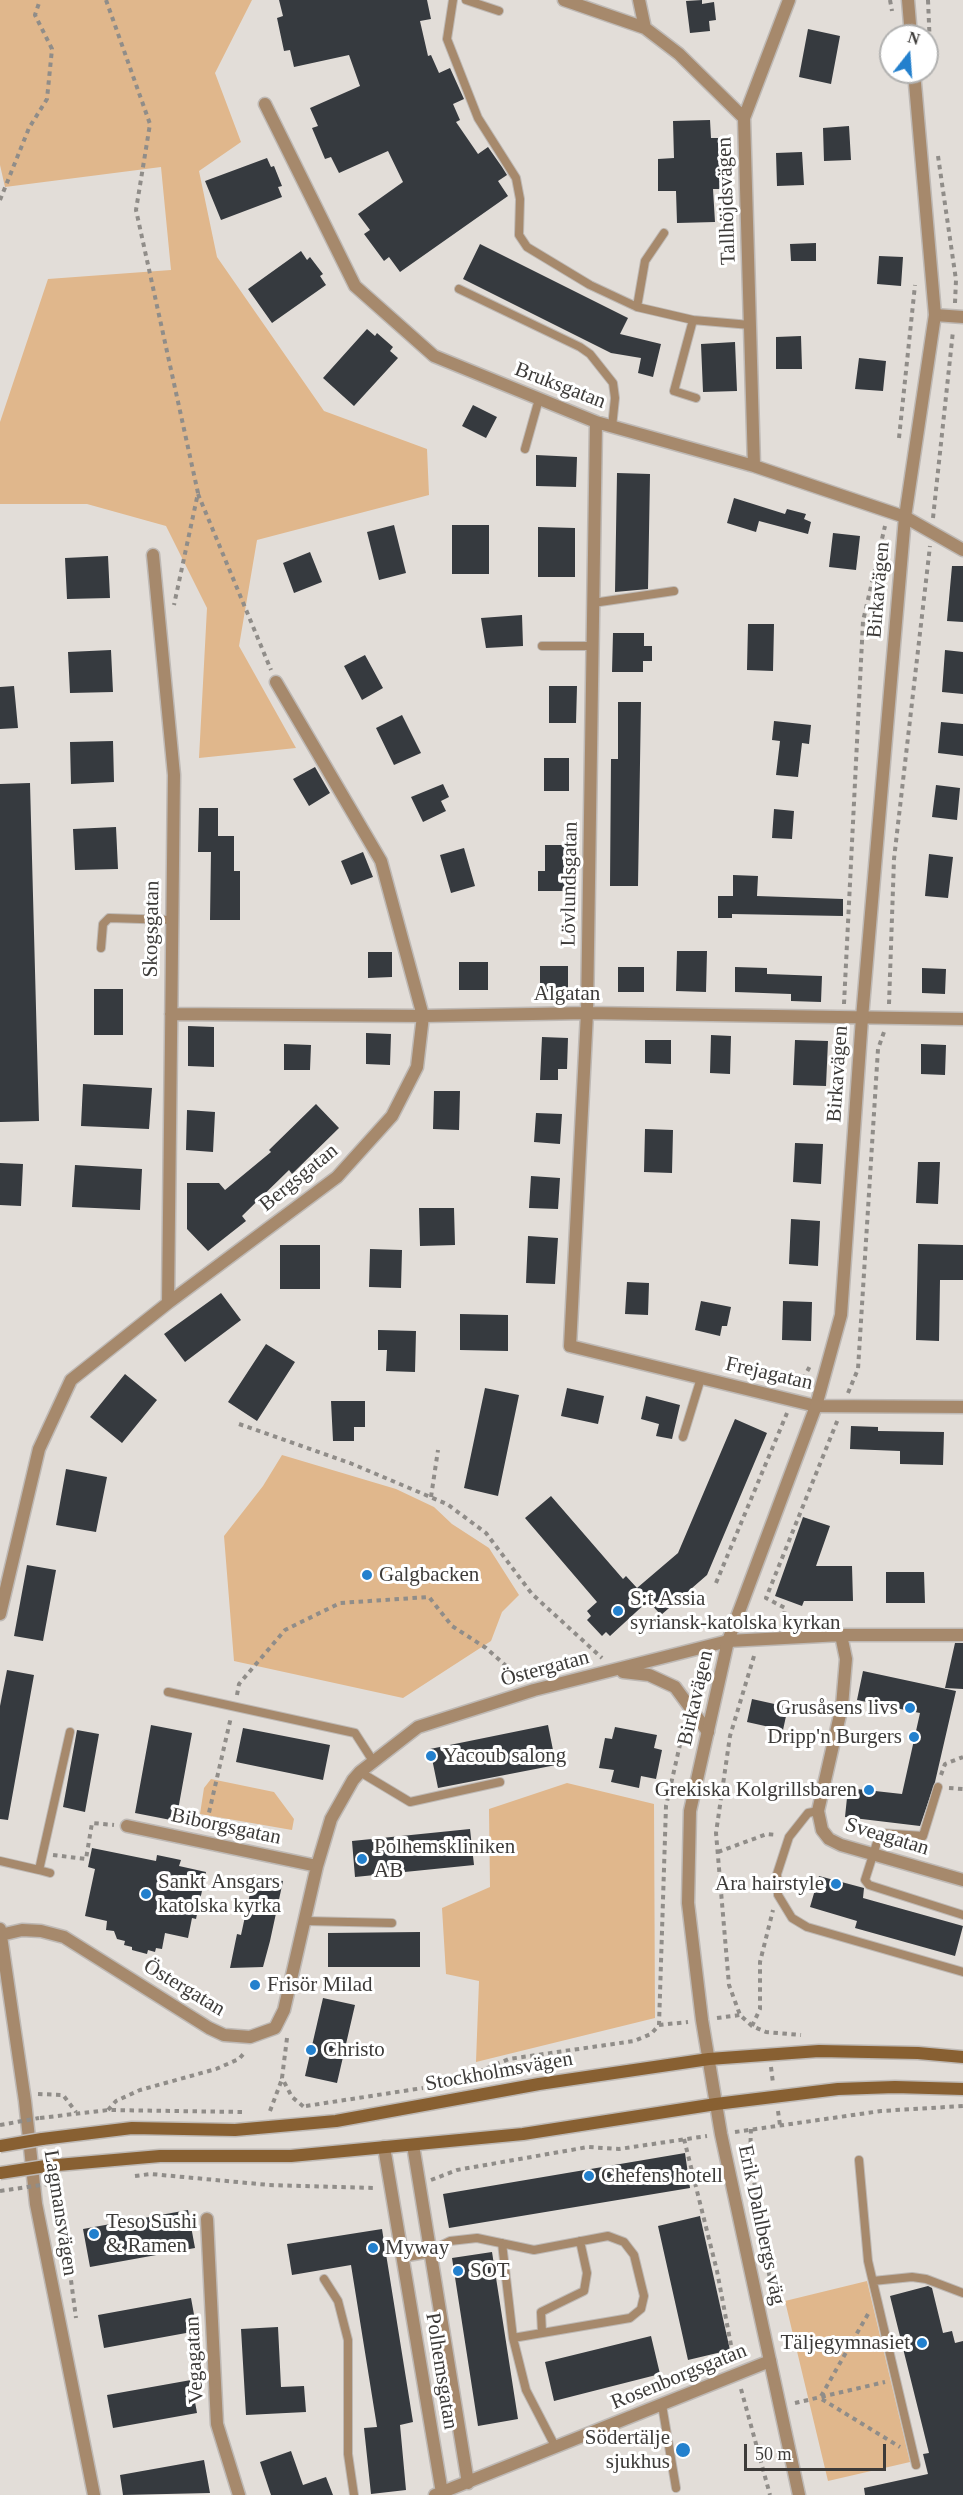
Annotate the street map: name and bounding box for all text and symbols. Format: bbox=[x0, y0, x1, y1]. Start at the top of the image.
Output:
north arrow bbox=[879, 24, 939, 84]
text: N bbox=[906, 28, 922, 48]
street label: Tallhöjdsvägen bbox=[712, 137, 742, 265]
street label: Bruksgatan bbox=[511, 357, 609, 415]
street label: Birkavägen bbox=[862, 541, 896, 639]
street label: Lövlundsgatan bbox=[556, 821, 584, 947]
street label: Skogsgatan bbox=[139, 880, 165, 978]
street label: Algatan bbox=[534, 981, 600, 1007]
street label: Birkavägen bbox=[822, 1025, 854, 1123]
street label: Bergsgatan bbox=[255, 1139, 343, 1217]
street label: Frejagatan bbox=[723, 1352, 815, 1396]
place label: Galgbacken bbox=[379, 1562, 479, 1588]
marker: Galgbacken bbox=[360, 1568, 374, 1582]
place label: S:t Assia syriansk-katolska kyrkan bbox=[630, 1586, 841, 1636]
marker: S:t Assia syriansk-katolska kyrkan bbox=[611, 1604, 625, 1618]
street label: Östergatan bbox=[498, 1645, 592, 1693]
street label: Birkavägen bbox=[673, 1648, 719, 1748]
place label: Grusåsens livs bbox=[776, 1695, 898, 1721]
marker: Grusåsens livs bbox=[903, 1701, 917, 1715]
place label: Dripp'n Burgers bbox=[767, 1724, 902, 1750]
marker: Dripp'n Burgers bbox=[907, 1730, 921, 1744]
place label: Yacoub salong bbox=[443, 1743, 566, 1769]
marker: Yacoub salong bbox=[424, 1749, 438, 1763]
place label: Grekiska Kolgrillsbaren bbox=[655, 1777, 857, 1803]
marker: Grekiska Kolgrillsbaren bbox=[862, 1783, 876, 1797]
street label: Biborgsgatan bbox=[169, 1803, 283, 1851]
street label: Sveagatan bbox=[842, 1812, 932, 1862]
place label: Polhemskliniken AB bbox=[374, 1834, 515, 1884]
marker: Polhemskliniken AB bbox=[355, 1852, 369, 1866]
place label: Sankt Ansgars katolska kyrka bbox=[158, 1869, 281, 1919]
place label: Ara hairstyle bbox=[715, 1871, 824, 1897]
marker: Ara hairstyle bbox=[829, 1877, 843, 1891]
marker: Sankt Ansgars katolska kyrka bbox=[139, 1887, 153, 1901]
street label: Östergatan bbox=[139, 1954, 229, 2022]
place label: Frisör Milad bbox=[267, 1972, 373, 1998]
marker: Frisör Milad bbox=[248, 1978, 262, 1992]
place label: Christo bbox=[323, 2037, 385, 2063]
marker: Christo bbox=[304, 2043, 318, 2057]
street label: Stockholmsvägen bbox=[423, 2047, 575, 2097]
street label: Erik Dahlbergs väg bbox=[732, 2143, 790, 2307]
street label: Lagmansvägen bbox=[38, 2148, 82, 2278]
place label: Chefens hotell bbox=[601, 2163, 723, 2189]
marker: Chefens hotell bbox=[582, 2169, 596, 2183]
place label: Teso Sushi & Ramen bbox=[106, 2209, 197, 2259]
marker: Teso Sushi & Ramen bbox=[87, 2227, 101, 2241]
place label: Myway bbox=[385, 2235, 449, 2261]
marker: Myway bbox=[366, 2241, 380, 2255]
place label: SOT bbox=[470, 2258, 510, 2284]
marker: SOT bbox=[451, 2264, 465, 2278]
street label: Polhemsgatan bbox=[419, 2311, 463, 2431]
street label: Vegagatan bbox=[180, 2316, 210, 2404]
place label: Täljegymnasiet bbox=[781, 2330, 910, 2356]
marker: Täljegymnasiet bbox=[915, 2336, 929, 2350]
street label: Rosenborgsgatan bbox=[607, 2338, 751, 2416]
place label: Södertälje sjukhus bbox=[585, 2425, 670, 2475]
scale bar bbox=[747, 2432, 890, 2470]
marker: Södertälje sjukhus bbox=[674, 2441, 692, 2459]
text: 50 m bbox=[755, 2444, 792, 2464]

